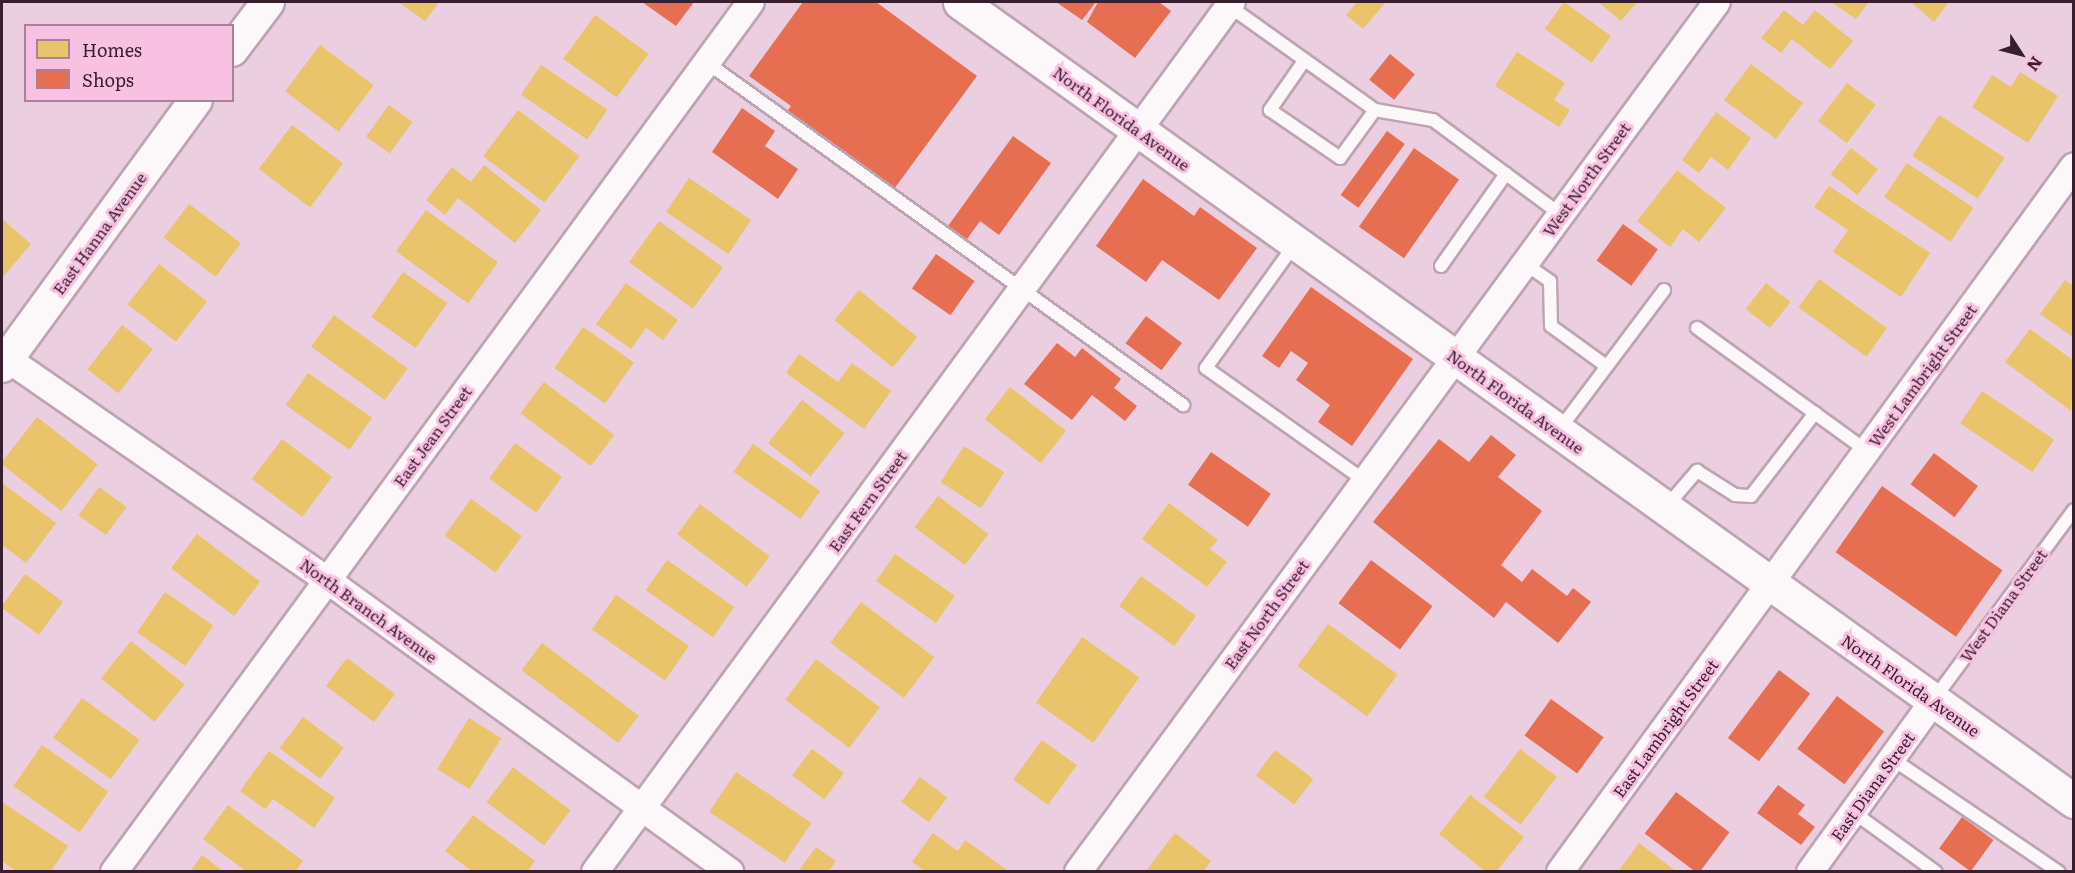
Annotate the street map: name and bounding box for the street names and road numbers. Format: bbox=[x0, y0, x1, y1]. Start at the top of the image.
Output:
street label: North Florida Avenue bbox=[1050, 62, 1194, 174]
street label: West North Street bbox=[1538, 118, 1634, 240]
street label: East Hanna Avenue bbox=[48, 168, 150, 298]
street label: West Lambright Street bbox=[1864, 300, 1980, 450]
street label: North Florida Avenue bbox=[1444, 345, 1588, 457]
street label: East Jean Street bbox=[389, 382, 475, 490]
street label: East Fern Street bbox=[824, 447, 910, 555]
street label: West Diana Street bbox=[1956, 545, 2050, 665]
street label: North Branch Avenue bbox=[297, 554, 441, 666]
street label: East North Street bbox=[1220, 555, 1312, 673]
street label: North Florida Avenue bbox=[1838, 630, 1984, 740]
street label: East Lambright Street bbox=[1608, 655, 1722, 801]
street label: East Diana Street bbox=[1826, 728, 1918, 844]

